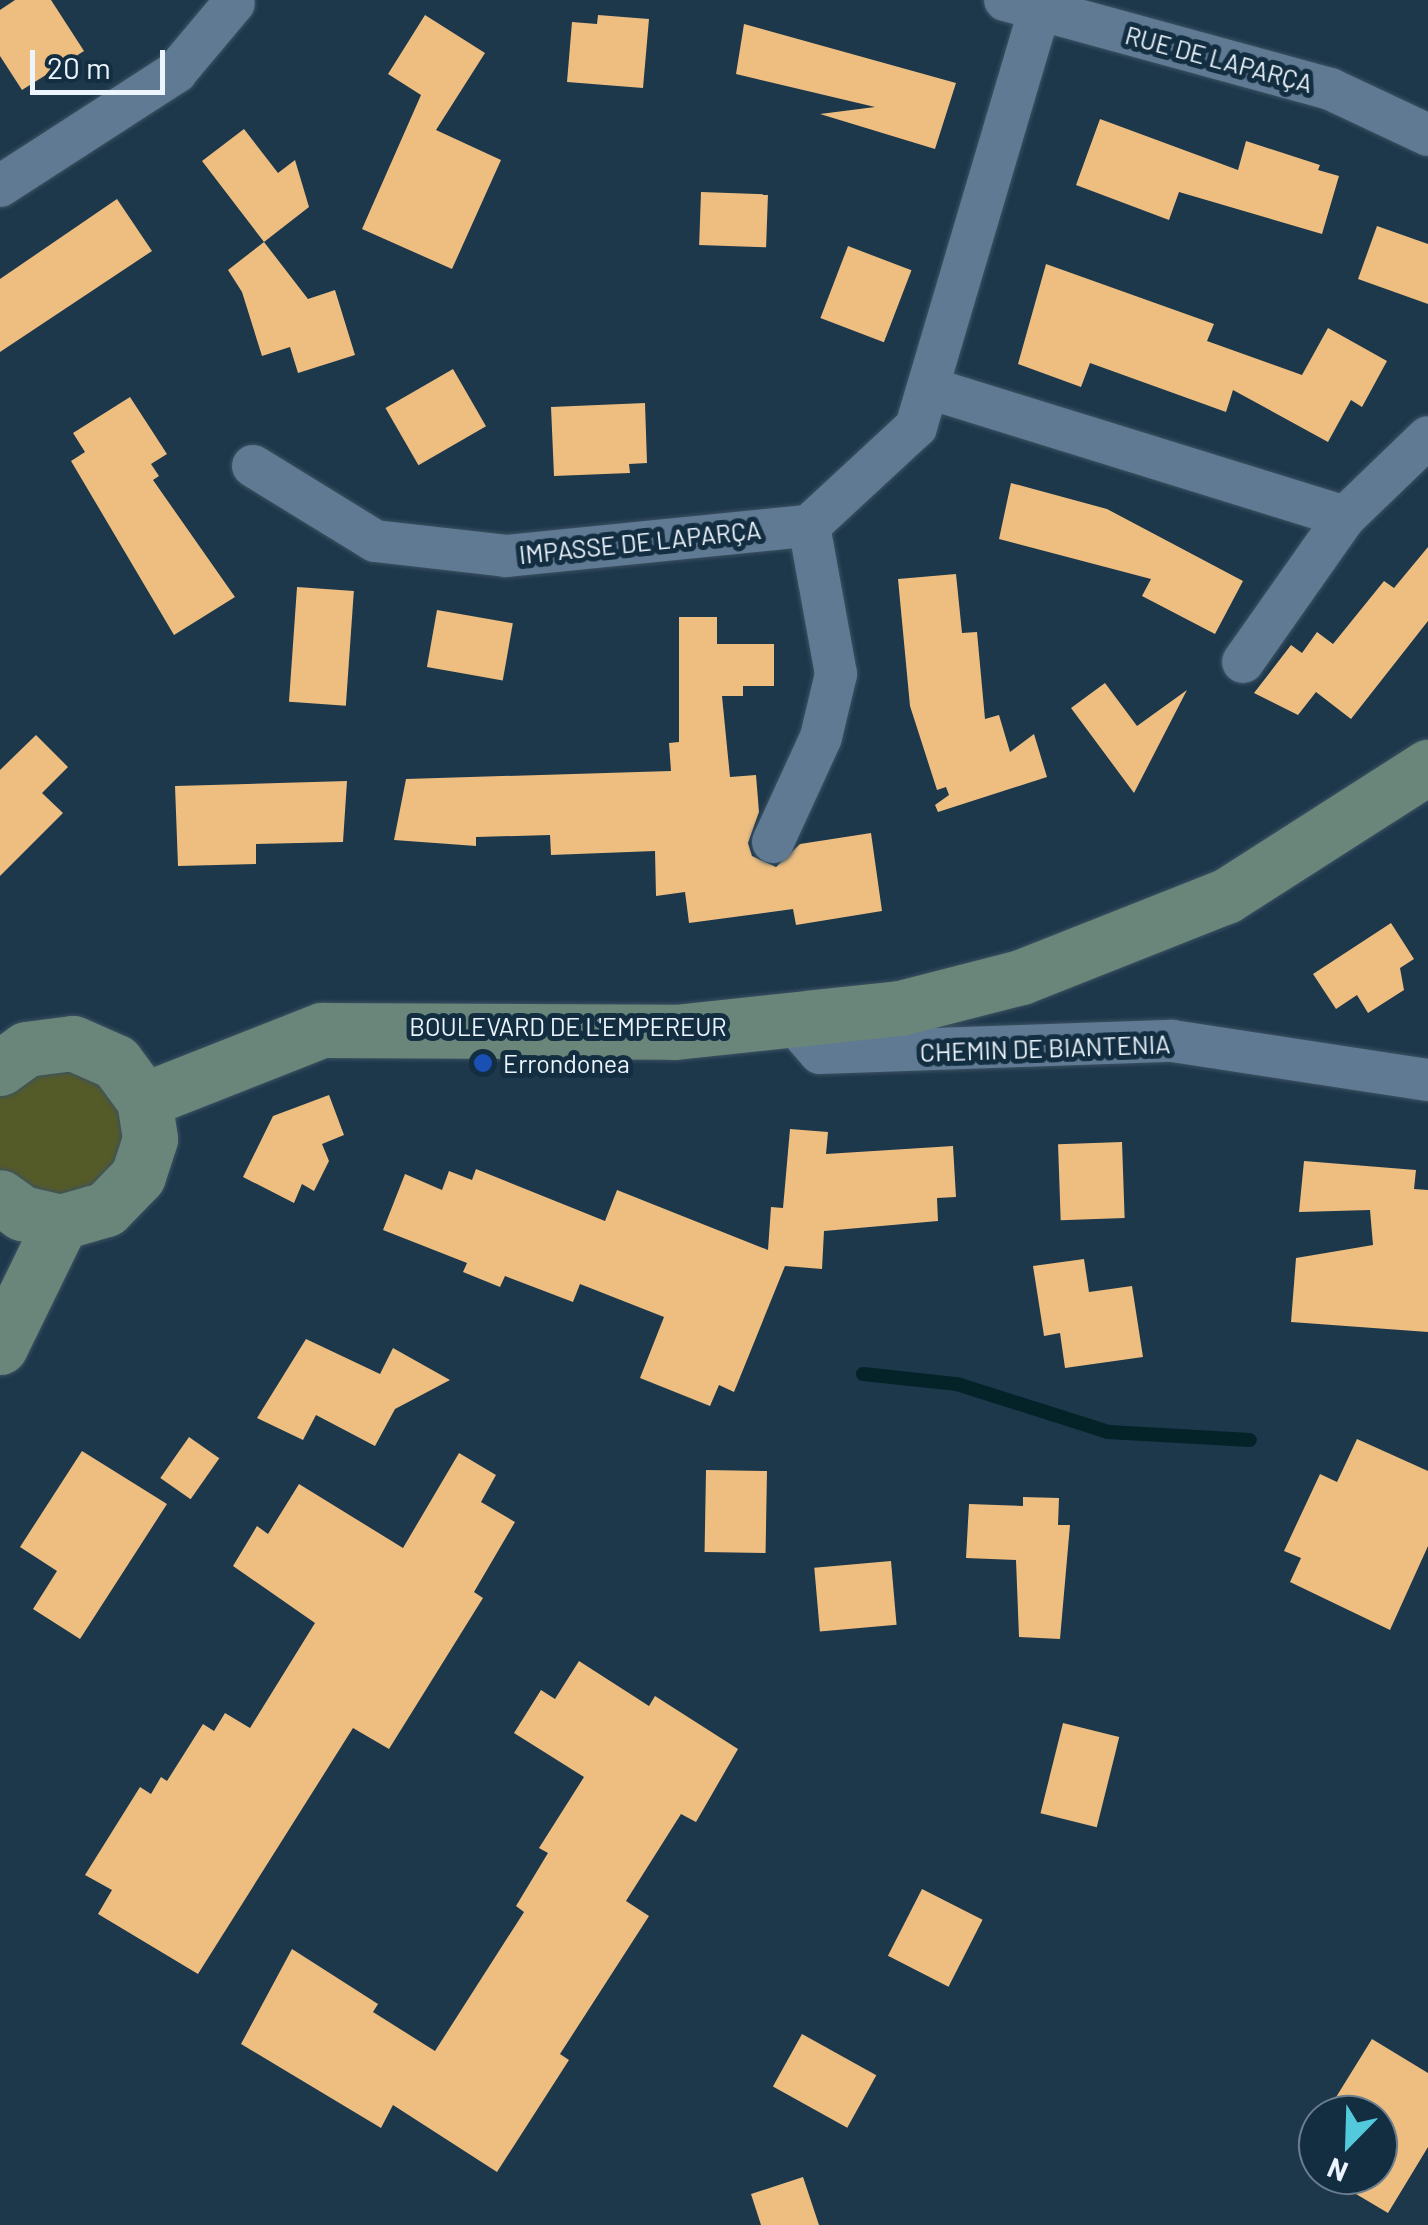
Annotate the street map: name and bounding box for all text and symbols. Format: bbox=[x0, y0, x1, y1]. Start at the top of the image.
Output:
street label: RUE DE LAPARÇA bbox=[1122, 20, 1316, 98]
scale bar bbox=[35, 30, 170, 92]
text: 20 m bbox=[47, 49, 111, 85]
street label: IMPASSE DE LAPARÇA bbox=[517, 514, 763, 570]
street label: BOULEVARD DE L'EMPEREUR bbox=[409, 1011, 727, 1041]
street label: CHEMIN DE BIANTENIA bbox=[919, 1029, 1171, 1067]
place label: Errondonea bbox=[503, 1048, 630, 1078]
marker: Errondonea bbox=[472, 1052, 494, 1074]
north arrow bbox=[1298, 2095, 1398, 2195]
text: N bbox=[1322, 2151, 1352, 2190]

